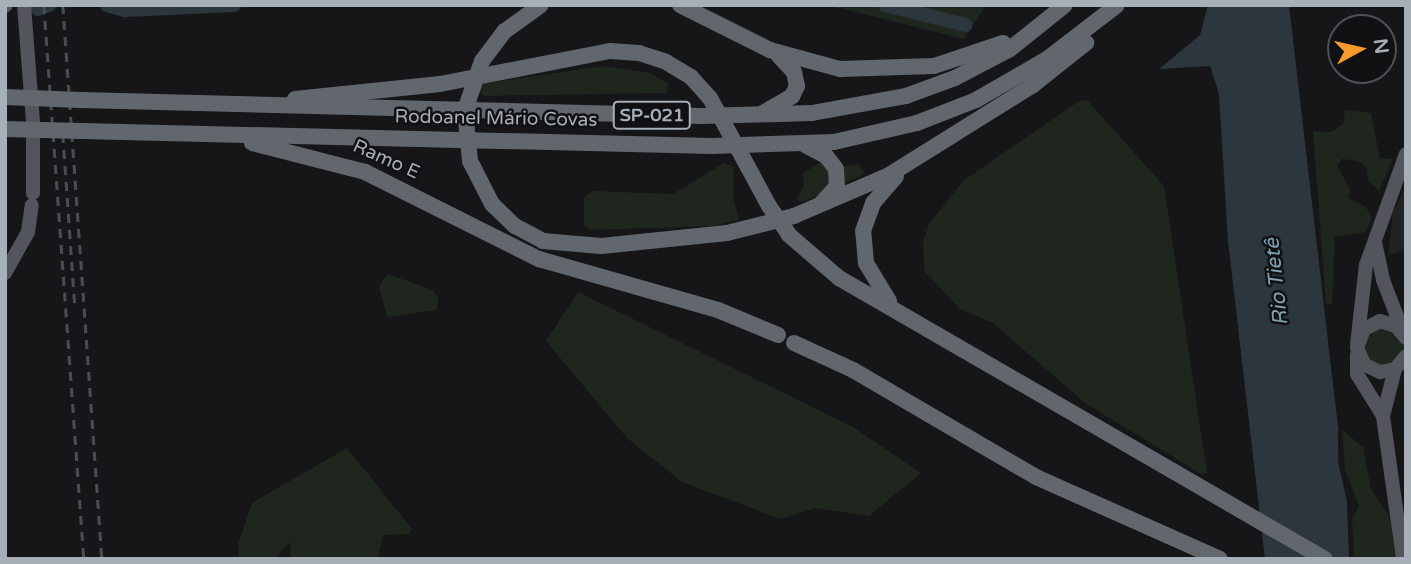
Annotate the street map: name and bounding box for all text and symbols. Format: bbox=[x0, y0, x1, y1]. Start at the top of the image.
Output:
north arrow bbox=[1327, 14, 1397, 84]
text: N bbox=[1369, 37, 1393, 55]
road number: SP-021 bbox=[612, 100, 692, 130]
street label: Rodoanel Mário Covas bbox=[394, 106, 598, 132]
street label: Ramo E bbox=[349, 135, 423, 185]
water label: Rio Tietê bbox=[1260, 237, 1294, 327]

